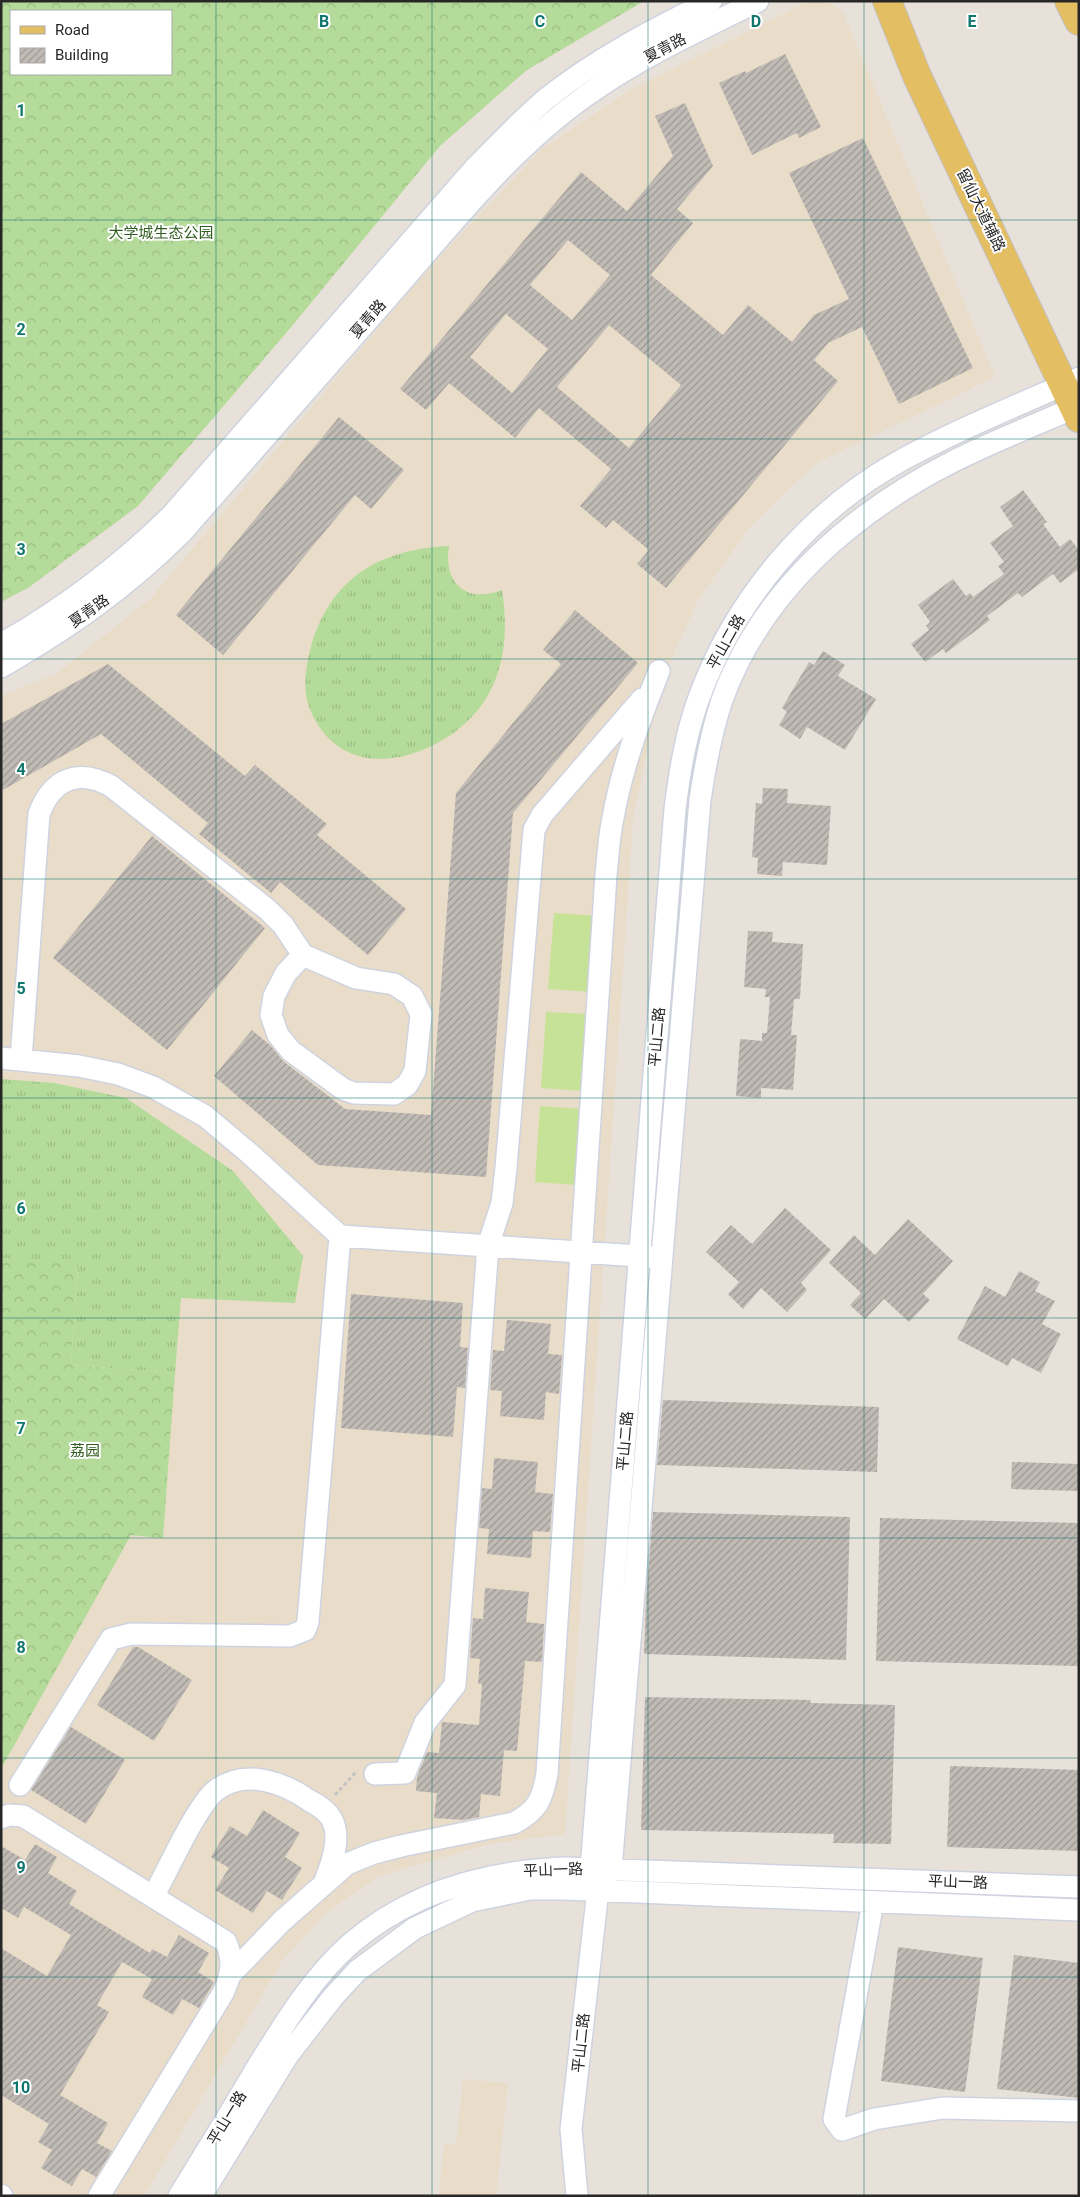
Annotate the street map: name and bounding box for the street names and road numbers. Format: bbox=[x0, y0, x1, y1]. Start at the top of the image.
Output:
street label: 夏青路 bbox=[641, 29, 689, 67]
street label: 留仙大道辅路 bbox=[953, 166, 1009, 254]
street label: 夏青路 bbox=[346, 296, 390, 342]
street label: 夏青路 bbox=[65, 591, 113, 631]
street label: 平山二路 bbox=[704, 611, 748, 673]
street label: 平山二路 bbox=[645, 1006, 669, 1068]
street label: 平山二路 bbox=[613, 1410, 637, 1472]
street label: 平山一路 bbox=[523, 1860, 583, 1880]
street label: 平山一路 bbox=[928, 1872, 988, 1892]
street label: 平山二路 bbox=[569, 2012, 593, 2074]
street label: 平山一路 bbox=[204, 2088, 250, 2148]

